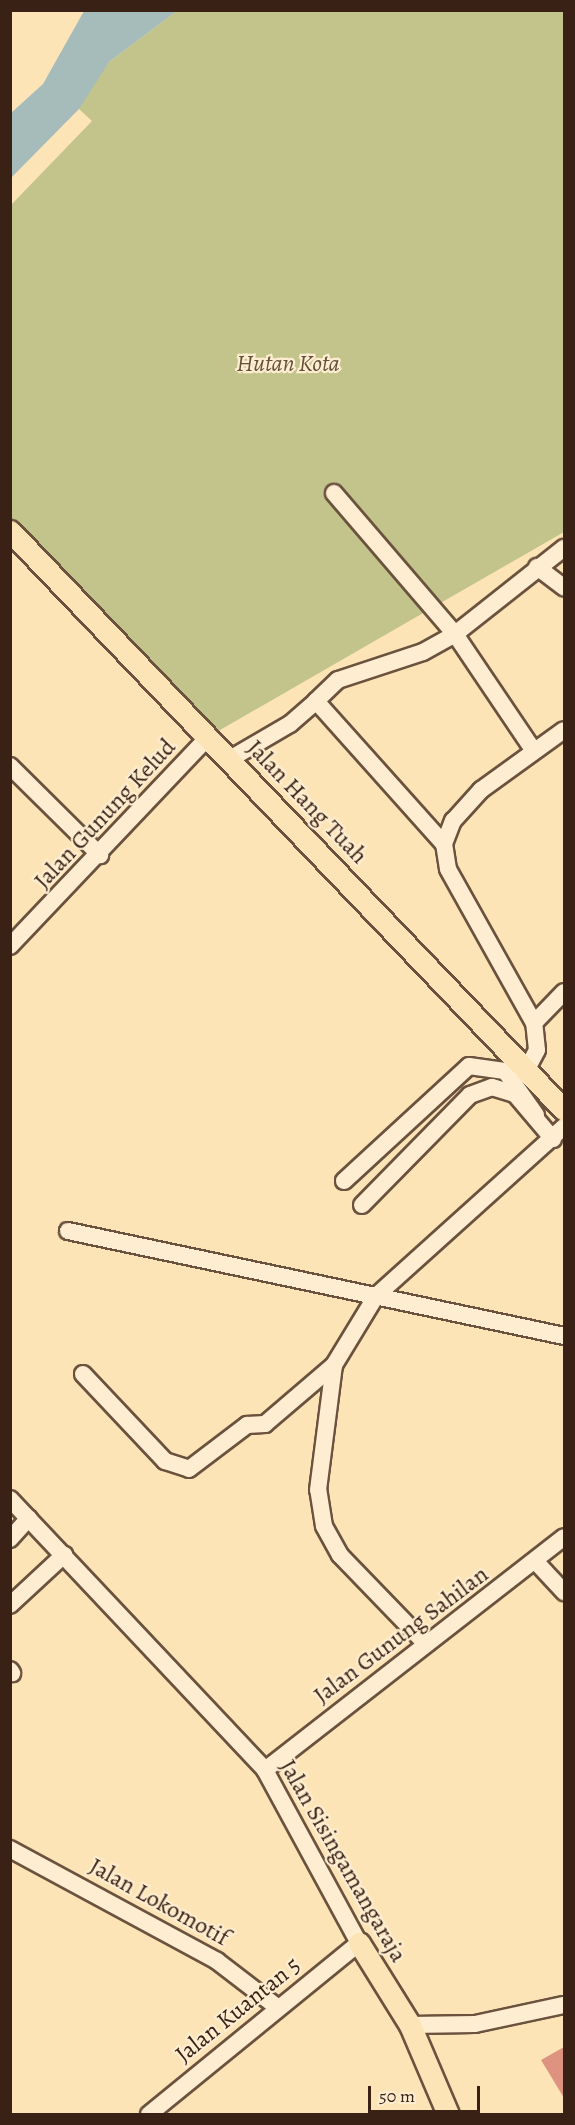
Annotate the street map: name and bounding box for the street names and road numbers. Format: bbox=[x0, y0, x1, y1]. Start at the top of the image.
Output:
street label: Jalan Gunung Kelud bbox=[28, 733, 182, 895]
street label: Jalan Hang Tuah bbox=[241, 734, 373, 870]
street label: Jalan Gunung Sahilan bbox=[308, 1560, 494, 1710]
street label: Jalan Sisingamangaraja bbox=[273, 1754, 413, 1968]
street label: Jalan Lokomotif bbox=[84, 1852, 234, 1952]
street label: Jalan Kuantan 5 bbox=[170, 1951, 306, 2069]

